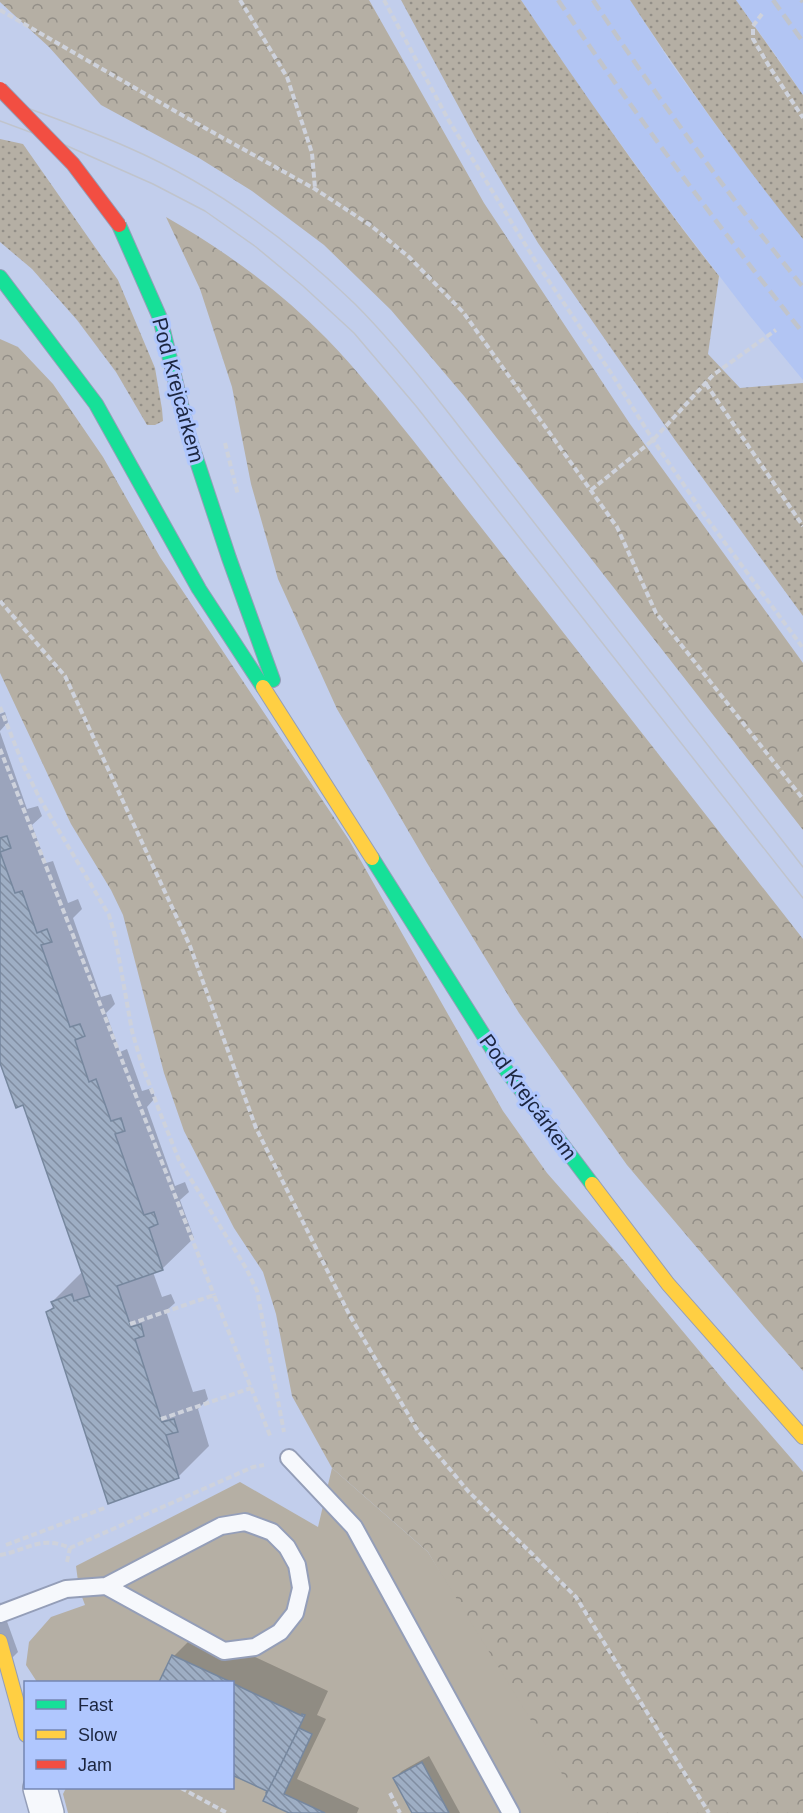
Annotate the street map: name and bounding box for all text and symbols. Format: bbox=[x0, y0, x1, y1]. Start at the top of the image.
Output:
street label: Pod Krejcárkem bbox=[148, 315, 209, 465]
street label: Pod Krejcárkem bbox=[475, 1030, 582, 1164]
legend bbox=[24, 1681, 234, 1789]
text: Fast bbox=[78, 1695, 113, 1715]
text: Slow bbox=[78, 1725, 118, 1745]
text: Jam bbox=[78, 1755, 112, 1775]

